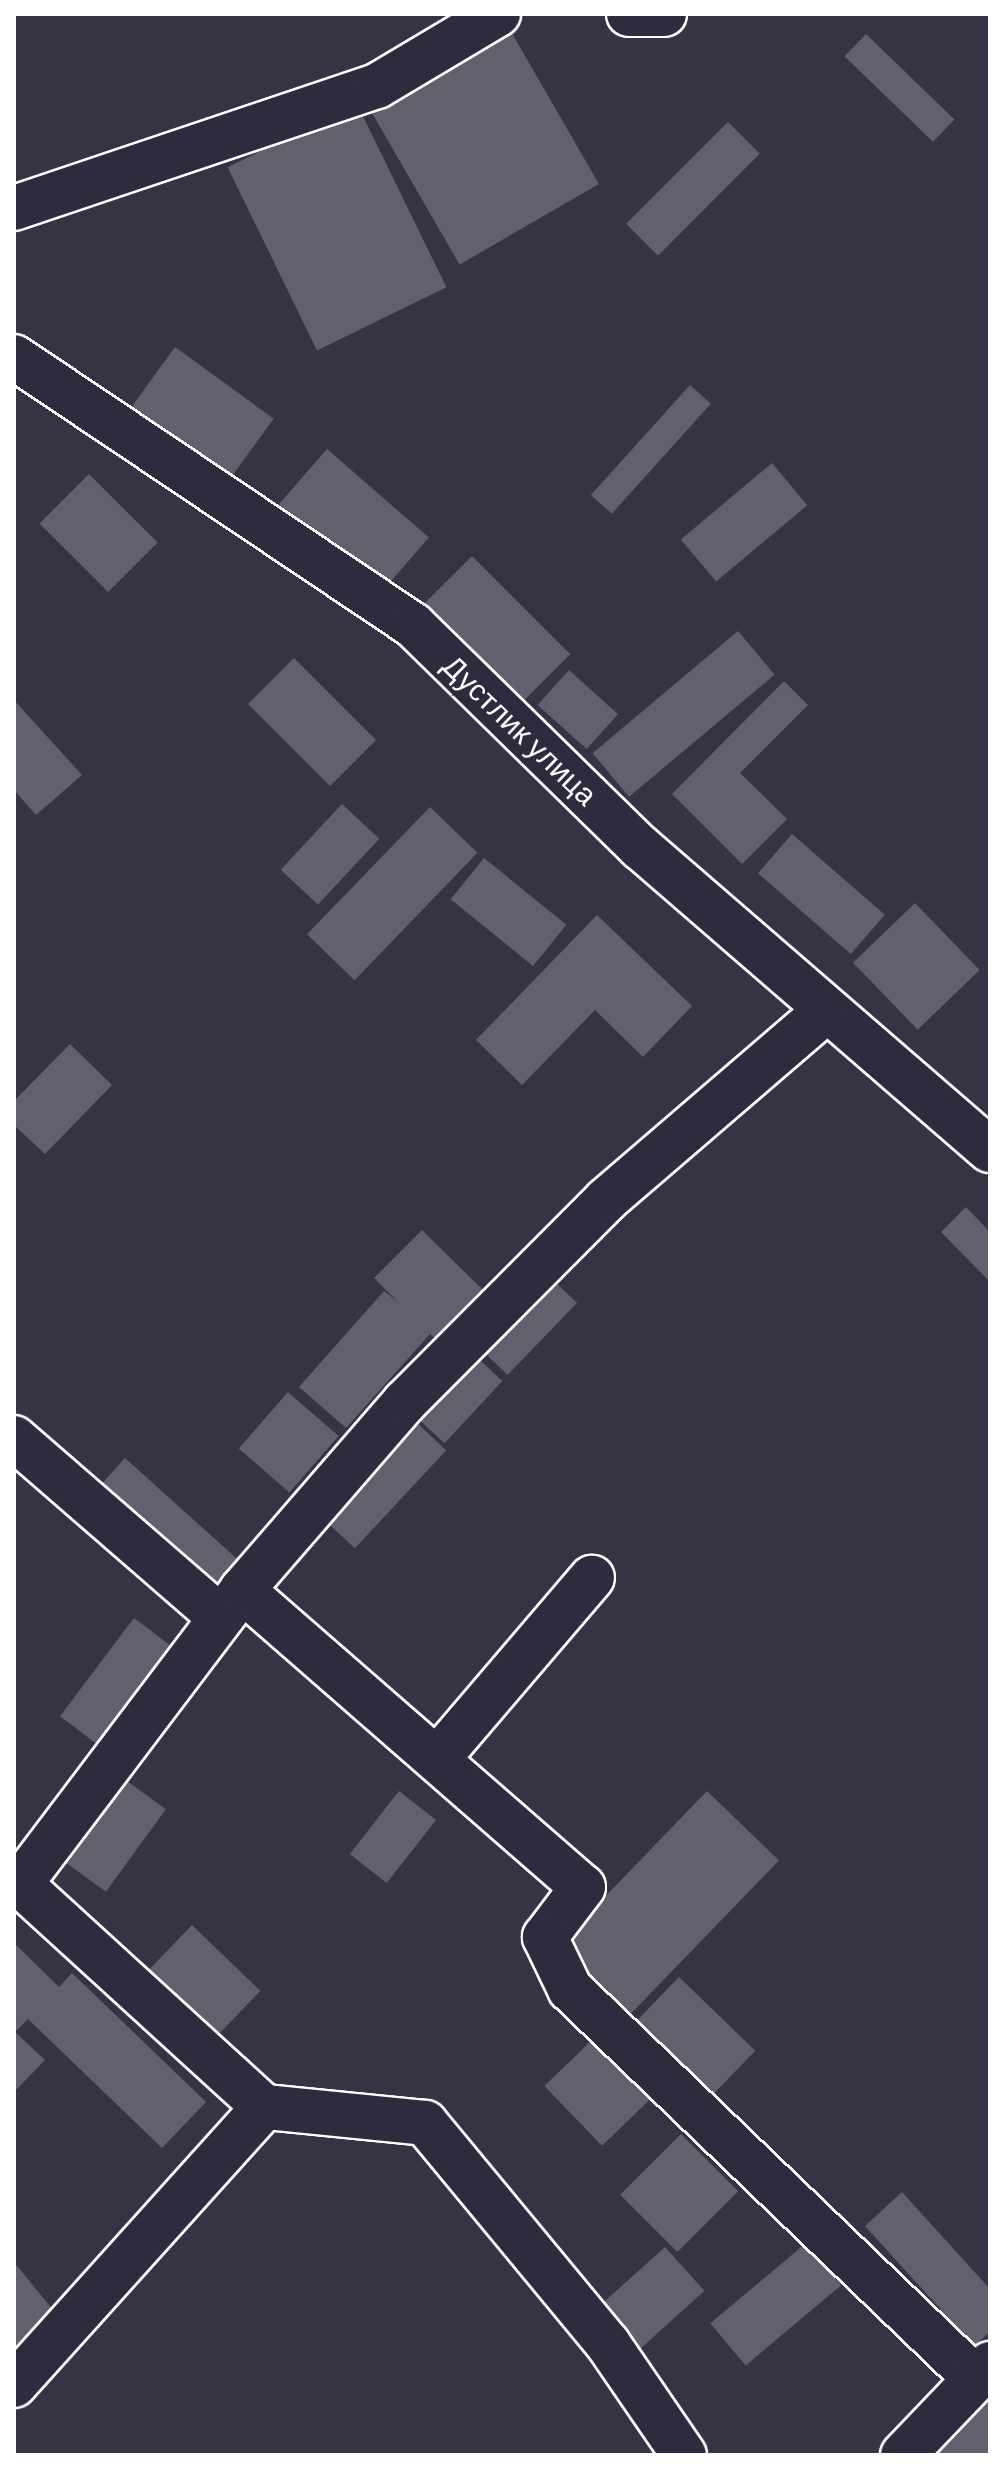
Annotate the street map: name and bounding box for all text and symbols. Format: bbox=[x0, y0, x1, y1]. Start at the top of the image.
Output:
street label: Дустлик улица bbox=[435, 647, 605, 813]

